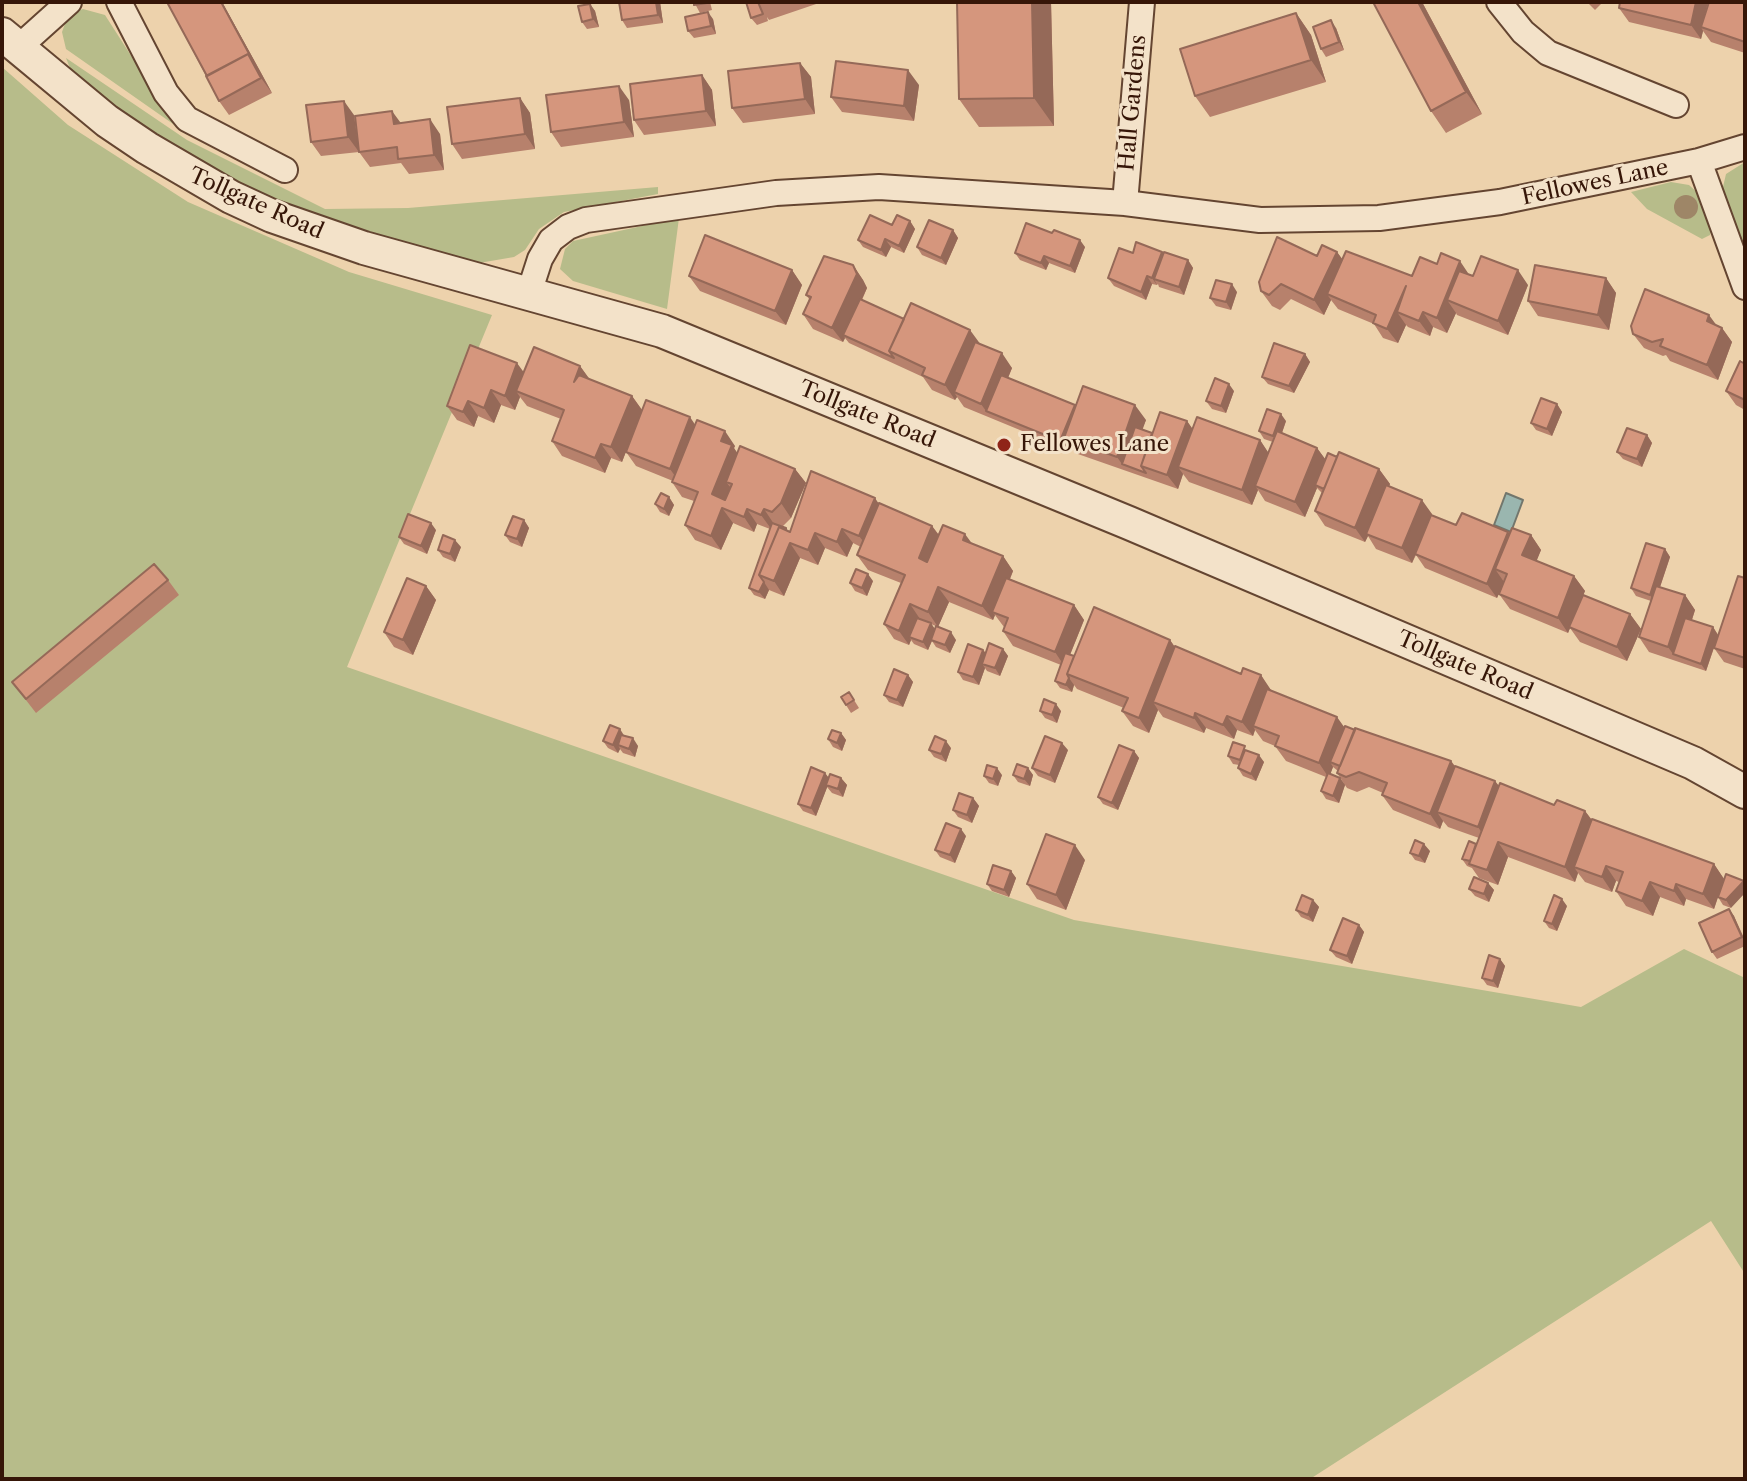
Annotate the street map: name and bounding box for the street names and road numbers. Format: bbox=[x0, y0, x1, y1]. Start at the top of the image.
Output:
street label: Hall Gardens bbox=[1114, 34, 1152, 172]
street label: Fellowes Lane bbox=[1519, 155, 1671, 211]
street label: Tollgate Road bbox=[185, 163, 327, 245]
street label: Tollgate Road bbox=[795, 376, 939, 454]
street label: Tollgate Road bbox=[1393, 626, 1537, 706]

